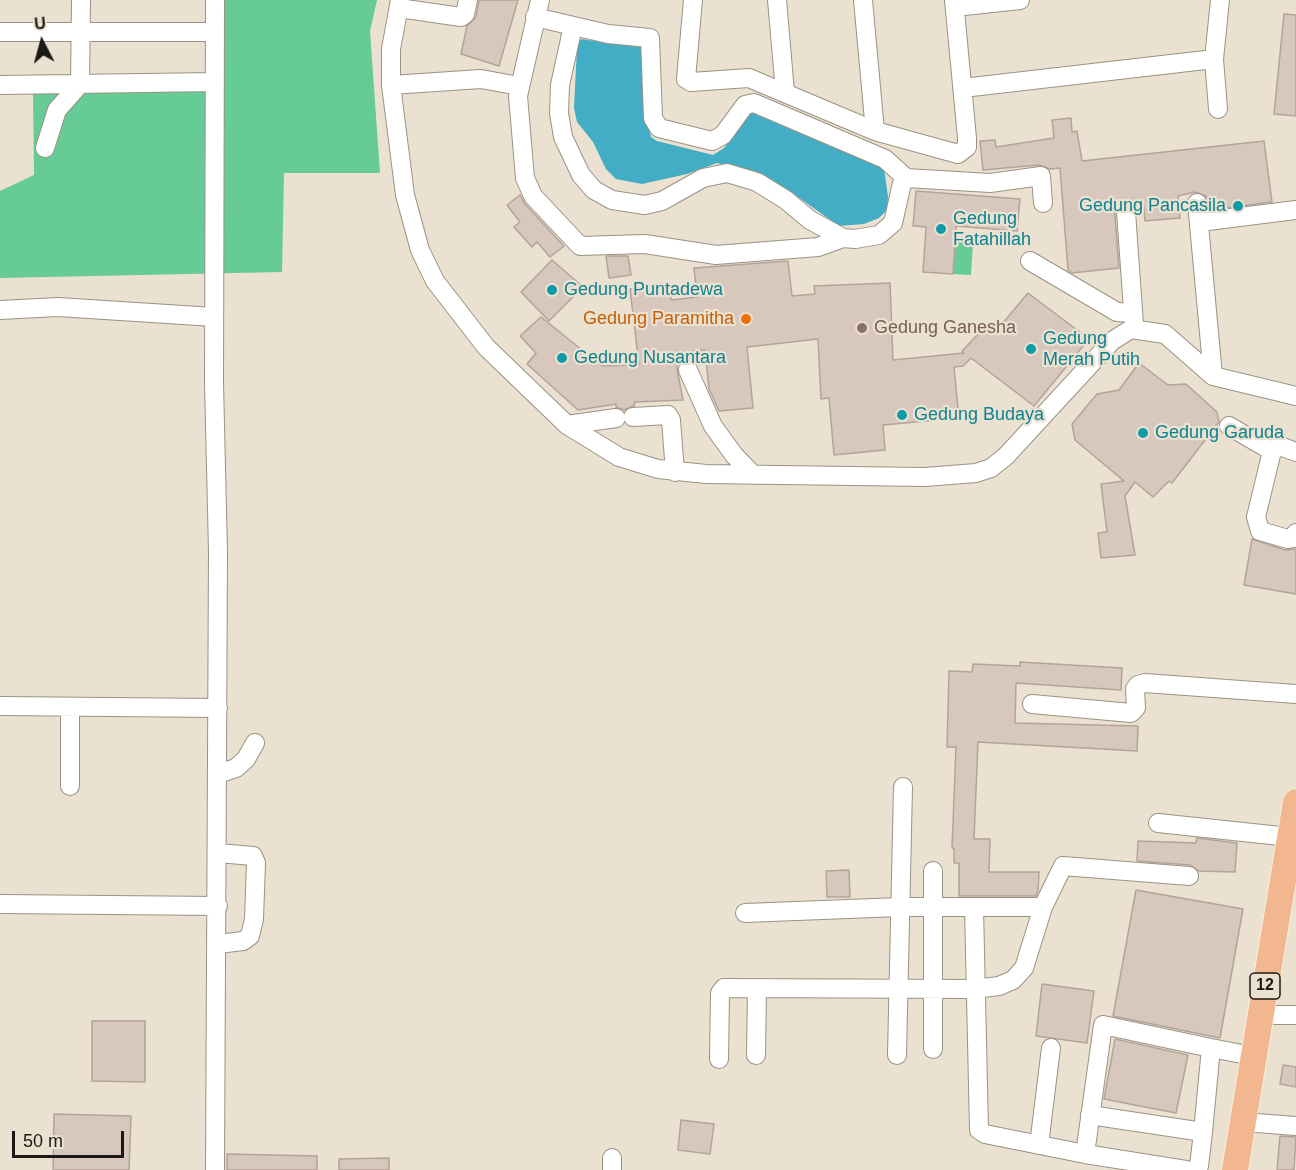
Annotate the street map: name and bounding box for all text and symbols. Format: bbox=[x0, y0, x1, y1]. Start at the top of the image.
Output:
north arrow bbox=[12, 12, 72, 72]
text: U bbox=[33, 15, 47, 33]
place label: Gedung Pancasila bbox=[1079, 195, 1226, 217]
marker: Gedung Pancasila bbox=[1231, 199, 1245, 213]
place label: Gedung Fatahillah bbox=[953, 208, 1031, 250]
marker: Gedung Fatahillah bbox=[934, 222, 948, 236]
place label: Gedung Puntadewa bbox=[564, 279, 723, 301]
marker: Gedung Puntadewa bbox=[545, 283, 559, 297]
place label: Gedung Paramitha bbox=[583, 308, 734, 330]
marker: Gedung Paramitha bbox=[739, 312, 753, 326]
place label: Gedung Ganesha bbox=[874, 317, 1016, 339]
marker: Gedung Ganesha bbox=[855, 321, 869, 335]
place label: Gedung Merah Putih bbox=[1043, 328, 1140, 370]
marker: Gedung Merah Putih bbox=[1024, 342, 1038, 356]
place label: Gedung Nusantara bbox=[574, 347, 726, 369]
marker: Gedung Nusantara bbox=[555, 351, 569, 365]
place label: Gedung Budaya bbox=[914, 404, 1044, 426]
marker: Gedung Budaya bbox=[895, 408, 909, 422]
place label: Gedung Garuda bbox=[1155, 422, 1284, 444]
marker: Gedung Garuda bbox=[1136, 426, 1150, 440]
road number: 12 bbox=[1250, 973, 1280, 999]
scale bar bbox=[15, 1119, 128, 1157]
text: 50 m bbox=[23, 1131, 63, 1151]

